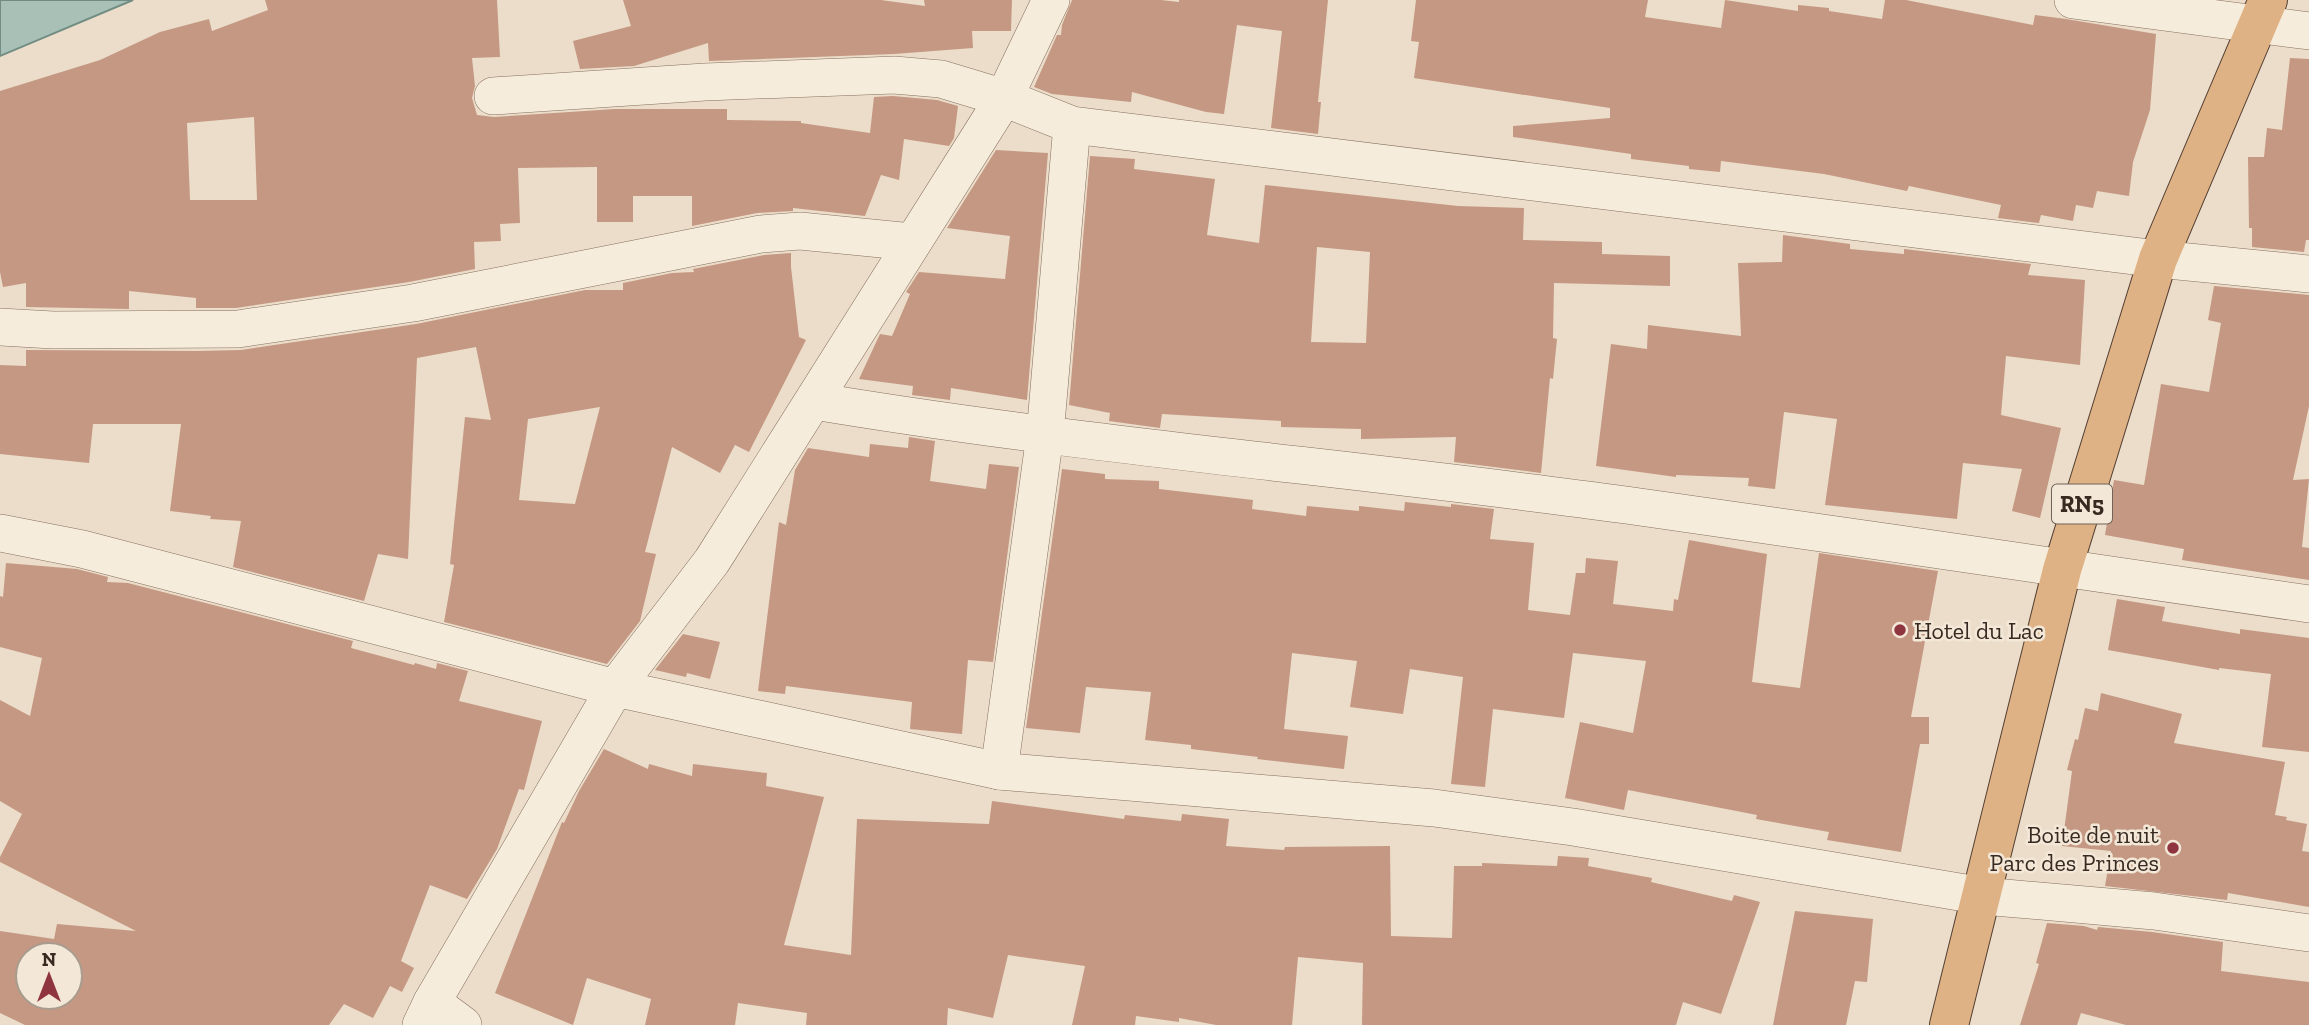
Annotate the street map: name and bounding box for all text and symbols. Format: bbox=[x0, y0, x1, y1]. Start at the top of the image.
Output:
road number: RN5 bbox=[2052, 484, 2112, 524]
place label: Hotel du Lac bbox=[1914, 616, 2044, 645]
marker: Hotel du Lac bbox=[1892, 622, 1908, 638]
place label: Boite de nuit Parc des Princes bbox=[1990, 820, 2159, 877]
marker: Boite de nuit Parc des Princes bbox=[2165, 840, 2181, 856]
north arrow bbox=[14, 941, 84, 1011]
text: N bbox=[42, 948, 56, 971]

